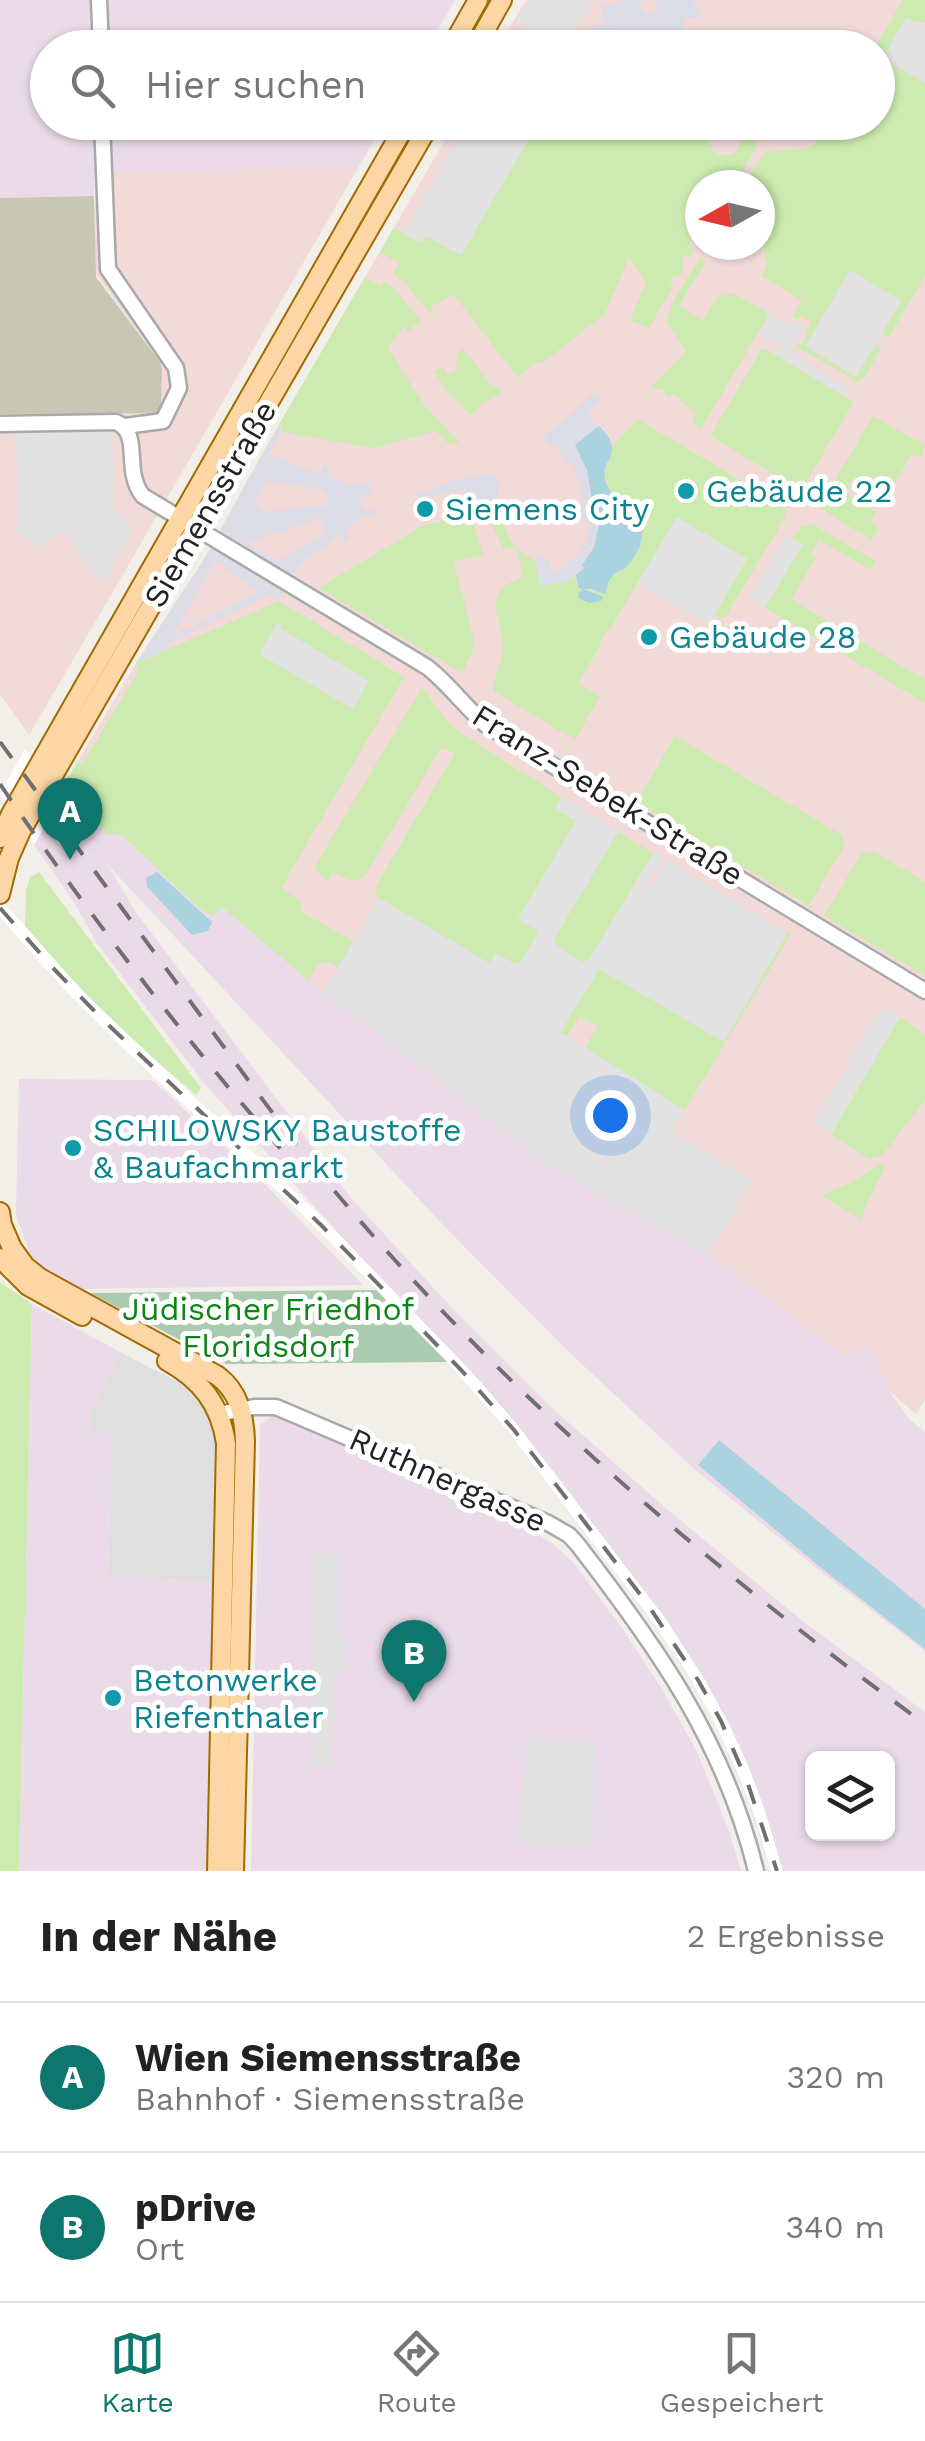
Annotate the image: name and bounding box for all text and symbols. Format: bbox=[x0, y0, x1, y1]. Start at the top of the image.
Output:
search box bbox=[30, 30, 895, 140]
icon: search bbox=[65, 58, 120, 113]
text: Hier suchen bbox=[145, 63, 366, 107]
north arrow bbox=[685, 170, 775, 260]
street label: Siemensstraße bbox=[136, 394, 284, 614]
place label: Gebäude 22 bbox=[706, 472, 892, 510]
marker: Gebäude 22 bbox=[675, 480, 697, 502]
place label: Siemens City bbox=[445, 490, 650, 528]
marker: Siemens City bbox=[414, 498, 436, 520]
place label: Gebäude 28 bbox=[669, 618, 856, 656]
marker: Gebäude 28 bbox=[638, 626, 660, 648]
street label: Franz-Sebek-Straße bbox=[466, 696, 750, 894]
pin: A bbox=[38, 778, 102, 860]
your location bbox=[585, 1090, 636, 1141]
place label: SCHILOWSKY Baustoffe & Baufachmarkt bbox=[93, 1111, 462, 1186]
marker: SCHILOWSKY Baustoffe & Baufachmarkt bbox=[62, 1137, 84, 1159]
park label: Jüdischer Friedhof Floridsdorf bbox=[122, 1290, 414, 1365]
street label: Ruthnergasse bbox=[344, 1420, 552, 1540]
pin: B bbox=[382, 1620, 446, 1702]
place label: Betonwerke Riefenthaler bbox=[133, 1661, 324, 1736]
marker: Betonwerke Riefenthaler bbox=[102, 1687, 124, 1709]
map controls bbox=[805, 1751, 895, 1841]
button: layers bbox=[805, 1751, 895, 1841]
text: In der Nähe bbox=[40, 1912, 277, 1961]
text: 2 Ergebnisse bbox=[687, 1917, 885, 1955]
text: Wien Siemensstraße bbox=[135, 2036, 521, 2080]
text: A bbox=[62, 2058, 83, 2096]
text: 320 m bbox=[786, 2058, 885, 2096]
text: Bahnhof · Siemensstraße bbox=[135, 2080, 525, 2118]
text: pDrive bbox=[135, 2186, 256, 2230]
text: B bbox=[62, 2208, 83, 2246]
text: 340 m bbox=[785, 2208, 885, 2246]
text: Ort bbox=[135, 2230, 184, 2268]
tab: Karte bbox=[101, 2326, 174, 2419]
tab: Route bbox=[377, 2326, 457, 2419]
tab: Gespeichert bbox=[660, 2326, 824, 2419]

